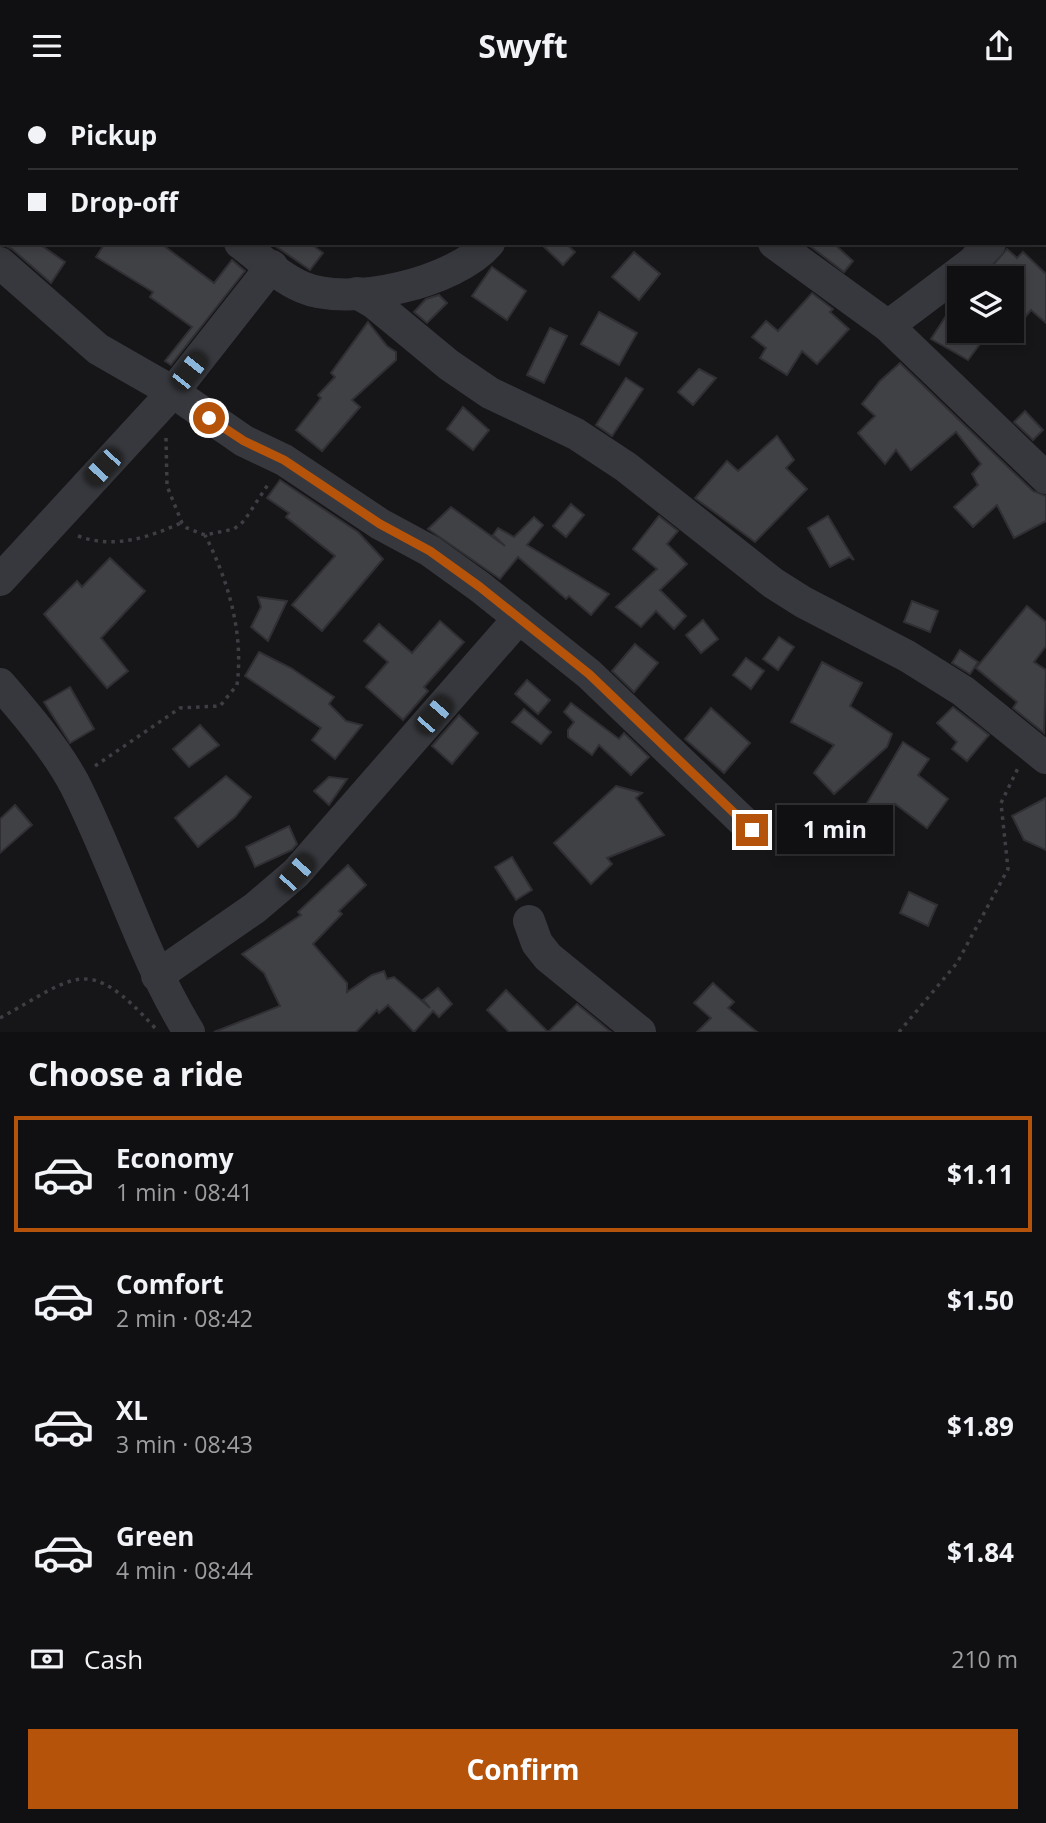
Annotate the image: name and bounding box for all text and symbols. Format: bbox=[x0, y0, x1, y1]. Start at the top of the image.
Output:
text: Swyft bbox=[478, 24, 568, 67]
icon: menu bbox=[28, 27, 66, 65]
icon: share bbox=[980, 27, 1018, 65]
text: Pickup bbox=[70, 117, 157, 153]
text: Drop-off bbox=[70, 184, 178, 220]
map controls bbox=[947, 266, 1024, 343]
button: layers bbox=[947, 266, 1024, 343]
car bbox=[168, 348, 211, 394]
route start bbox=[193, 402, 225, 434]
car bbox=[81, 444, 126, 490]
car bbox=[413, 692, 456, 738]
callout: 1 min bbox=[776, 805, 892, 855]
text: 1 min bbox=[803, 813, 867, 845]
route end bbox=[736, 814, 768, 846]
car bbox=[275, 850, 318, 896]
text: Choose a ride bbox=[28, 1052, 243, 1095]
text: Economy bbox=[116, 1140, 234, 1176]
icon: car bbox=[32, 1143, 95, 1206]
text: $1.11 bbox=[947, 1156, 1014, 1192]
text: 1 min · 08:41 bbox=[116, 1176, 253, 1208]
text: Comfort bbox=[116, 1266, 223, 1302]
icon: car bbox=[32, 1269, 95, 1332]
text: $1.50 bbox=[947, 1282, 1014, 1318]
text: 2 min · 08:42 bbox=[116, 1302, 253, 1334]
text: XL bbox=[116, 1392, 148, 1428]
icon: car bbox=[32, 1395, 95, 1458]
text: $1.89 bbox=[947, 1408, 1014, 1444]
text: 3 min · 08:43 bbox=[116, 1428, 253, 1460]
text: Green bbox=[116, 1518, 194, 1554]
icon: car bbox=[32, 1521, 95, 1584]
text: $1.84 bbox=[947, 1534, 1014, 1570]
text: 4 min · 08:44 bbox=[116, 1554, 253, 1586]
icon: cash bbox=[28, 1640, 66, 1678]
text: Cash bbox=[84, 1641, 143, 1677]
text: 210 m bbox=[951, 1643, 1018, 1675]
button: Confirm bbox=[28, 1729, 1018, 1809]

